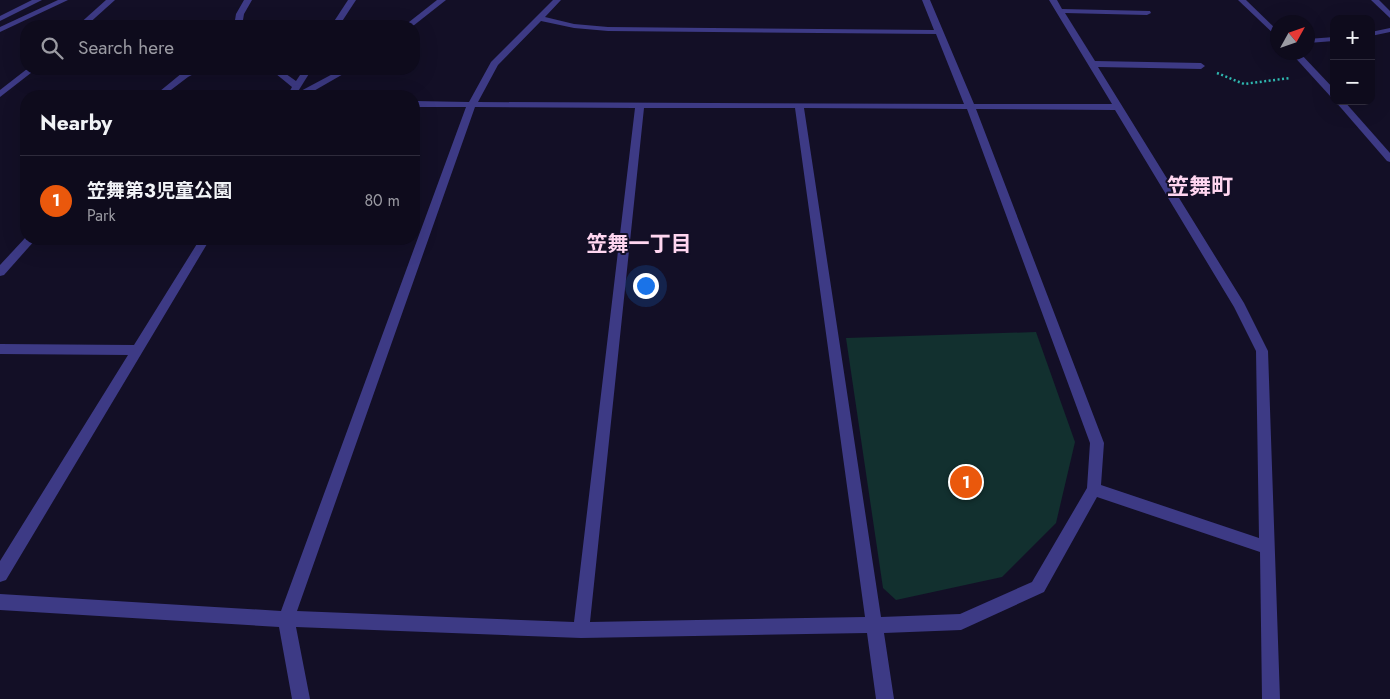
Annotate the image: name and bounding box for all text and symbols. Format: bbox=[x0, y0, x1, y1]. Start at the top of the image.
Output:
north arrow bbox=[1270, 15, 1315, 60]
map controls bbox=[1330, 15, 1375, 105]
button: + bbox=[1330, 15, 1375, 60]
search box bbox=[20, 20, 420, 75]
icon: search bbox=[38, 34, 66, 62]
text: Search here bbox=[78, 34, 174, 61]
button: − bbox=[1330, 60, 1375, 105]
text: Nearby bbox=[40, 108, 112, 138]
district label: 笠舞町 bbox=[1167, 170, 1233, 202]
text: 笠舞第３児童公園 bbox=[87, 177, 232, 204]
text: 1 bbox=[52, 189, 60, 212]
text: 80 m bbox=[364, 189, 400, 212]
text: Park bbox=[87, 204, 116, 227]
district label: 笠舞一丁目 bbox=[587, 229, 692, 259]
your location bbox=[633, 273, 659, 299]
pin: 1 bbox=[950, 463, 982, 501]

